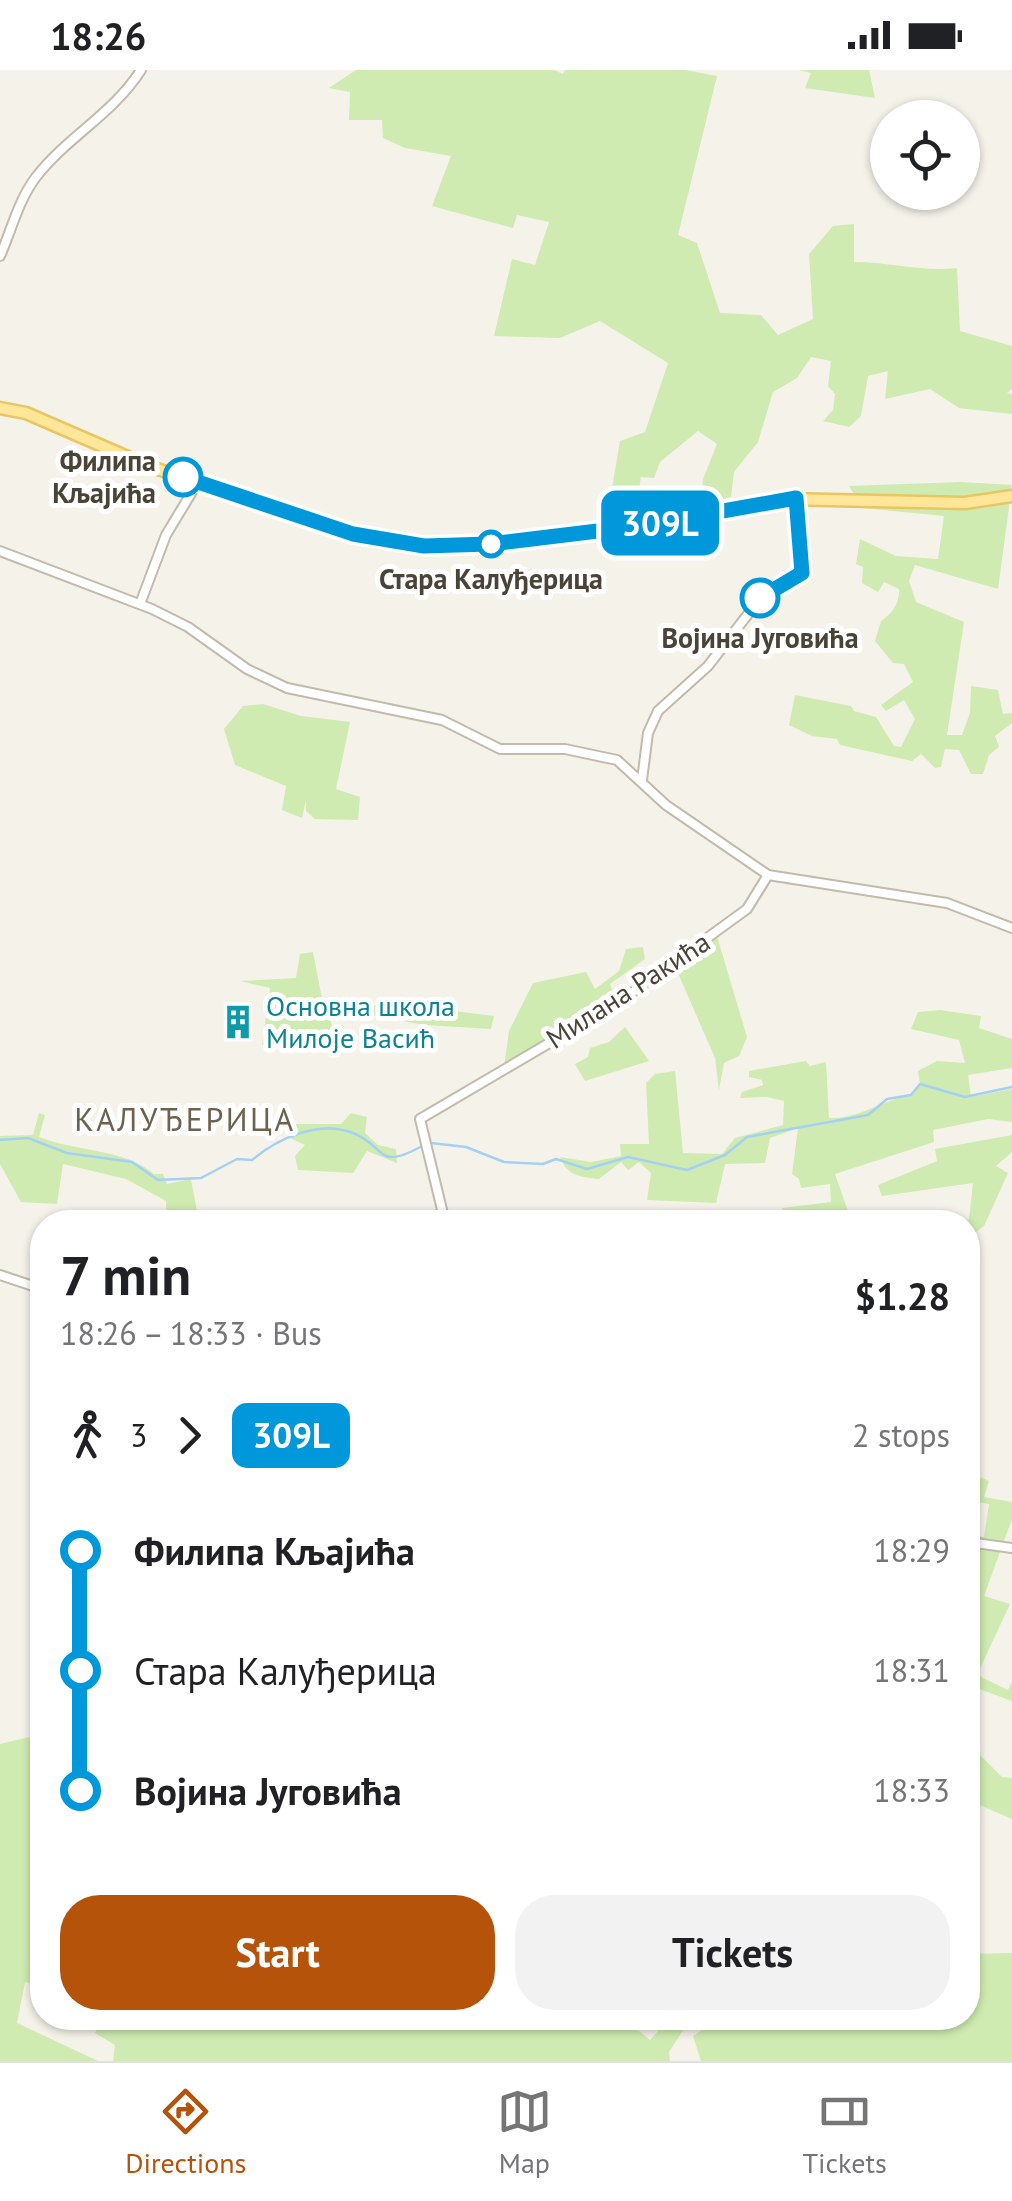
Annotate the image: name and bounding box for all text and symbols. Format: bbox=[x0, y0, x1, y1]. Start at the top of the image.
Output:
text: 18:26 bbox=[50, 11, 146, 60]
map controls bbox=[870, 100, 980, 210]
button: locate bbox=[870, 100, 980, 210]
place label: Филипа Кљајића bbox=[52, 442, 156, 511]
marker: Филипа Кљајића bbox=[164, 458, 202, 496]
line badge: 309L bbox=[590, 490, 730, 556]
text: 309L bbox=[621, 500, 699, 546]
marker: Стара Калуђерица bbox=[478, 531, 504, 557]
place label: Стара Калуђерица bbox=[379, 560, 603, 597]
marker: Војина Југовића bbox=[741, 579, 779, 617]
place label: Војина Југовића bbox=[661, 619, 859, 656]
street label: Милана Ракића bbox=[539, 923, 717, 1056]
place label: Основна школа Милоје Васић bbox=[266, 987, 455, 1056]
building icon: Основна школа Милоје Васић bbox=[219, 1003, 257, 1041]
district label: КАЛУЂЕРИЦА bbox=[74, 1098, 296, 1140]
text: 7 min bbox=[60, 1239, 191, 1310]
text: $1.28 bbox=[854, 1271, 950, 1320]
text: 18:26 – 18:33 · Bus bbox=[60, 1312, 322, 1354]
icon: walk bbox=[60, 1408, 115, 1463]
icon: forward bbox=[162, 1408, 217, 1463]
text: 309L bbox=[252, 1412, 330, 1458]
text: 3 bbox=[130, 1414, 147, 1456]
text: 2 stops bbox=[852, 1414, 950, 1456]
text: Филипа Кљајића bbox=[134, 1526, 415, 1575]
text: 18:29 bbox=[873, 1529, 950, 1571]
text: Стара Калуђерица bbox=[134, 1646, 437, 1695]
text: 18:31 bbox=[873, 1649, 950, 1691]
text: Војина Југовића bbox=[134, 1766, 402, 1815]
text: 18:33 bbox=[873, 1769, 950, 1811]
button: Start bbox=[60, 1895, 495, 2010]
button: Tickets bbox=[515, 1895, 950, 2010]
tab: Directions bbox=[125, 2084, 246, 2181]
tab: Map bbox=[497, 2084, 552, 2181]
tab: Tickets bbox=[802, 2084, 887, 2181]

